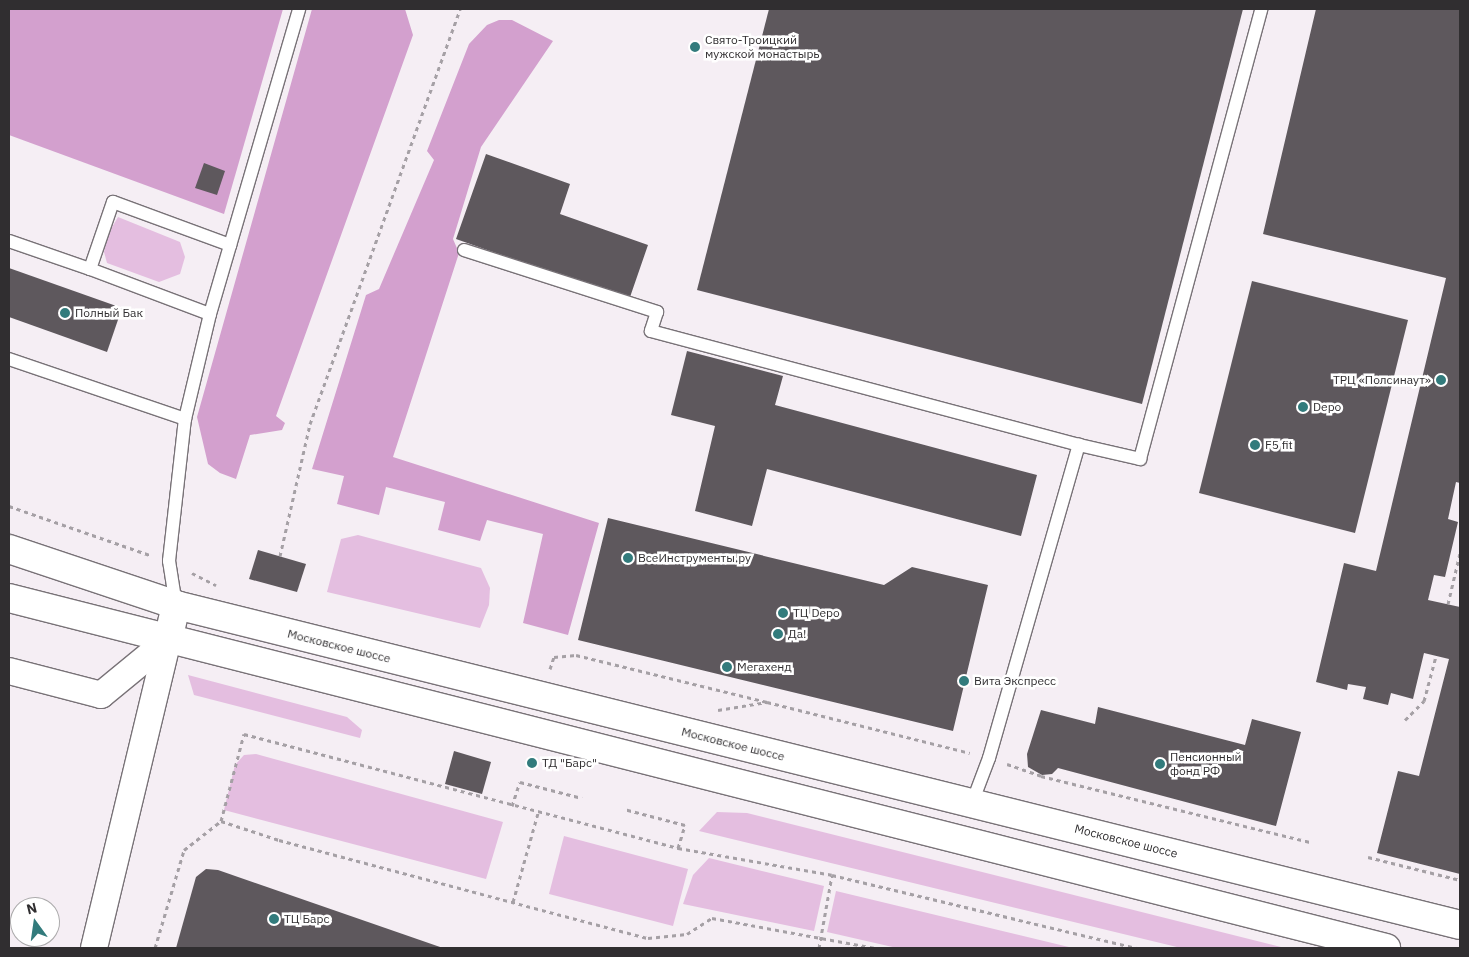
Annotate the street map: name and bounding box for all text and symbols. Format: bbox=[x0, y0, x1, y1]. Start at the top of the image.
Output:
place label: Свято-Троицкий мужской монастырь bbox=[705, 33, 820, 61]
marker: Свято-Троицкий мужской монастырь bbox=[689, 41, 701, 53]
place label: Полный Бак bbox=[75, 306, 143, 320]
marker: Полный Бак bbox=[59, 307, 71, 319]
place label: ТРЦ «Полсинаут» bbox=[1333, 373, 1431, 387]
marker: ТРЦ «Полсинаут» bbox=[1435, 374, 1447, 386]
place label: Depo bbox=[1313, 400, 1341, 414]
marker: Depo bbox=[1297, 401, 1309, 413]
place label: F5 fit bbox=[1265, 438, 1293, 452]
marker: F5 fit bbox=[1249, 439, 1261, 451]
place label: ВсеИнструменты.ру bbox=[638, 551, 751, 565]
marker: ВсеИнструменты.ру bbox=[622, 552, 634, 564]
place label: ТЦ Depo bbox=[793, 606, 840, 620]
marker: ТЦ Depo bbox=[777, 607, 789, 619]
street label: Московское шоссе bbox=[286, 626, 392, 666]
place label: Да! bbox=[788, 627, 806, 641]
marker: Да! bbox=[772, 628, 784, 640]
place label: Мегахенд bbox=[737, 660, 792, 674]
marker: Мегахенд bbox=[721, 661, 733, 673]
place label: Вита Экспресс bbox=[974, 674, 1056, 688]
marker: Вита Экспресс bbox=[958, 675, 970, 687]
street label: Московское шоссе bbox=[680, 724, 786, 764]
place label: Пенсионный фонд РФ bbox=[1170, 750, 1242, 778]
place label: ТД "Барс" bbox=[542, 756, 597, 770]
marker: ТД "Барс" bbox=[526, 757, 538, 769]
marker: Пенсионный фонд РФ bbox=[1154, 758, 1166, 770]
street label: Московское шоссе bbox=[1073, 821, 1179, 861]
north arrow bbox=[10, 897, 60, 947]
text: N bbox=[25, 898, 39, 918]
place label: ТЦ Барс bbox=[284, 912, 329, 926]
marker: ТЦ Барс bbox=[268, 913, 280, 925]

